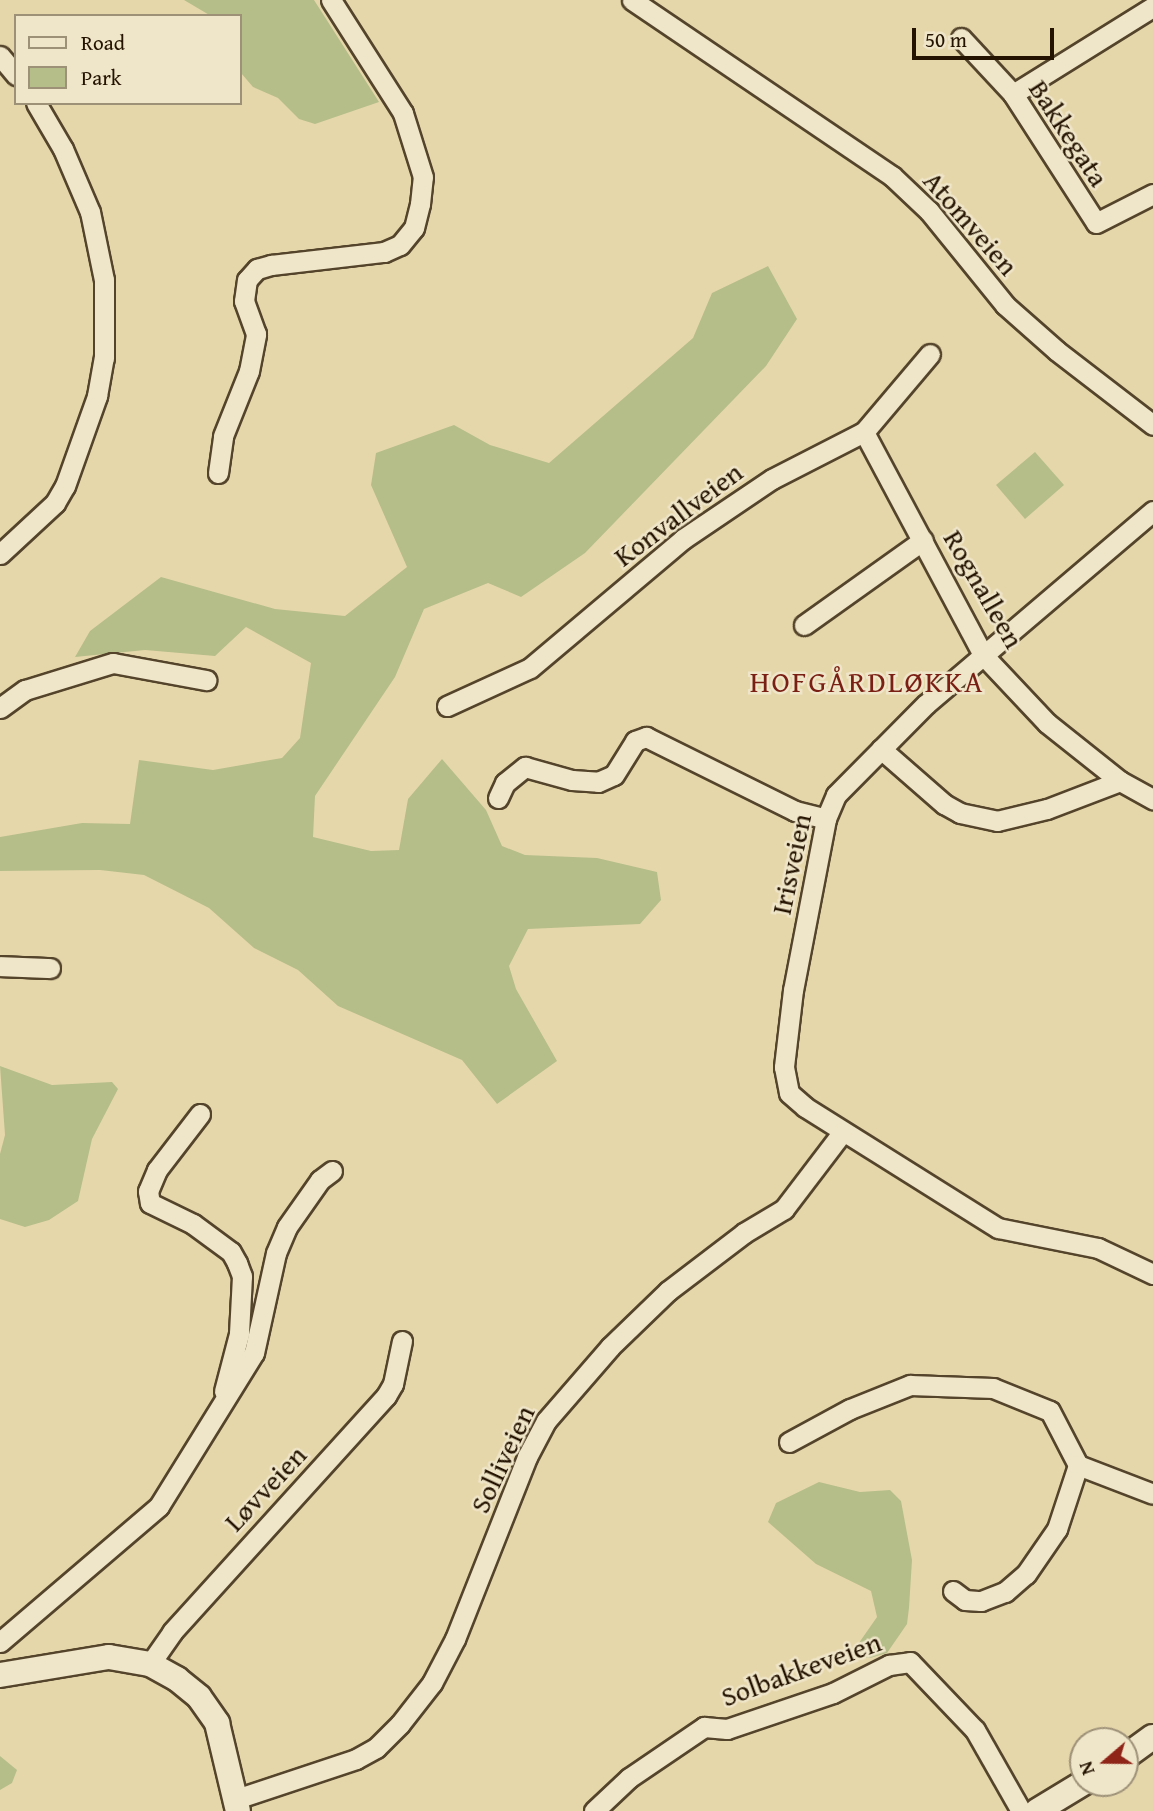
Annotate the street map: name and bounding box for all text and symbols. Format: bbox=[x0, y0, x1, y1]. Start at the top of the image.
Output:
legend bbox=[14, 14, 242, 105]
scale bar bbox=[915, 14, 1057, 58]
text: 50 m bbox=[925, 24, 967, 55]
text: Road bbox=[81, 27, 125, 58]
text: Park bbox=[81, 62, 122, 93]
street label: Bakkegata bbox=[1022, 73, 1116, 193]
street label: Atomveien bbox=[917, 164, 1025, 282]
street label: Konvallveien bbox=[607, 455, 749, 573]
street label: Rognalleen bbox=[937, 524, 1031, 654]
district label: HOFGÅRDLØKKA bbox=[751, 663, 983, 699]
street label: Irisveien bbox=[764, 810, 818, 918]
street label: Solliveien bbox=[463, 1400, 541, 1518]
street label: Løvveien bbox=[217, 1438, 313, 1538]
street label: Solbakkeveien bbox=[716, 1625, 886, 1713]
north arrow bbox=[1069, 1727, 1139, 1797]
text: N bbox=[1071, 1758, 1101, 1779]

